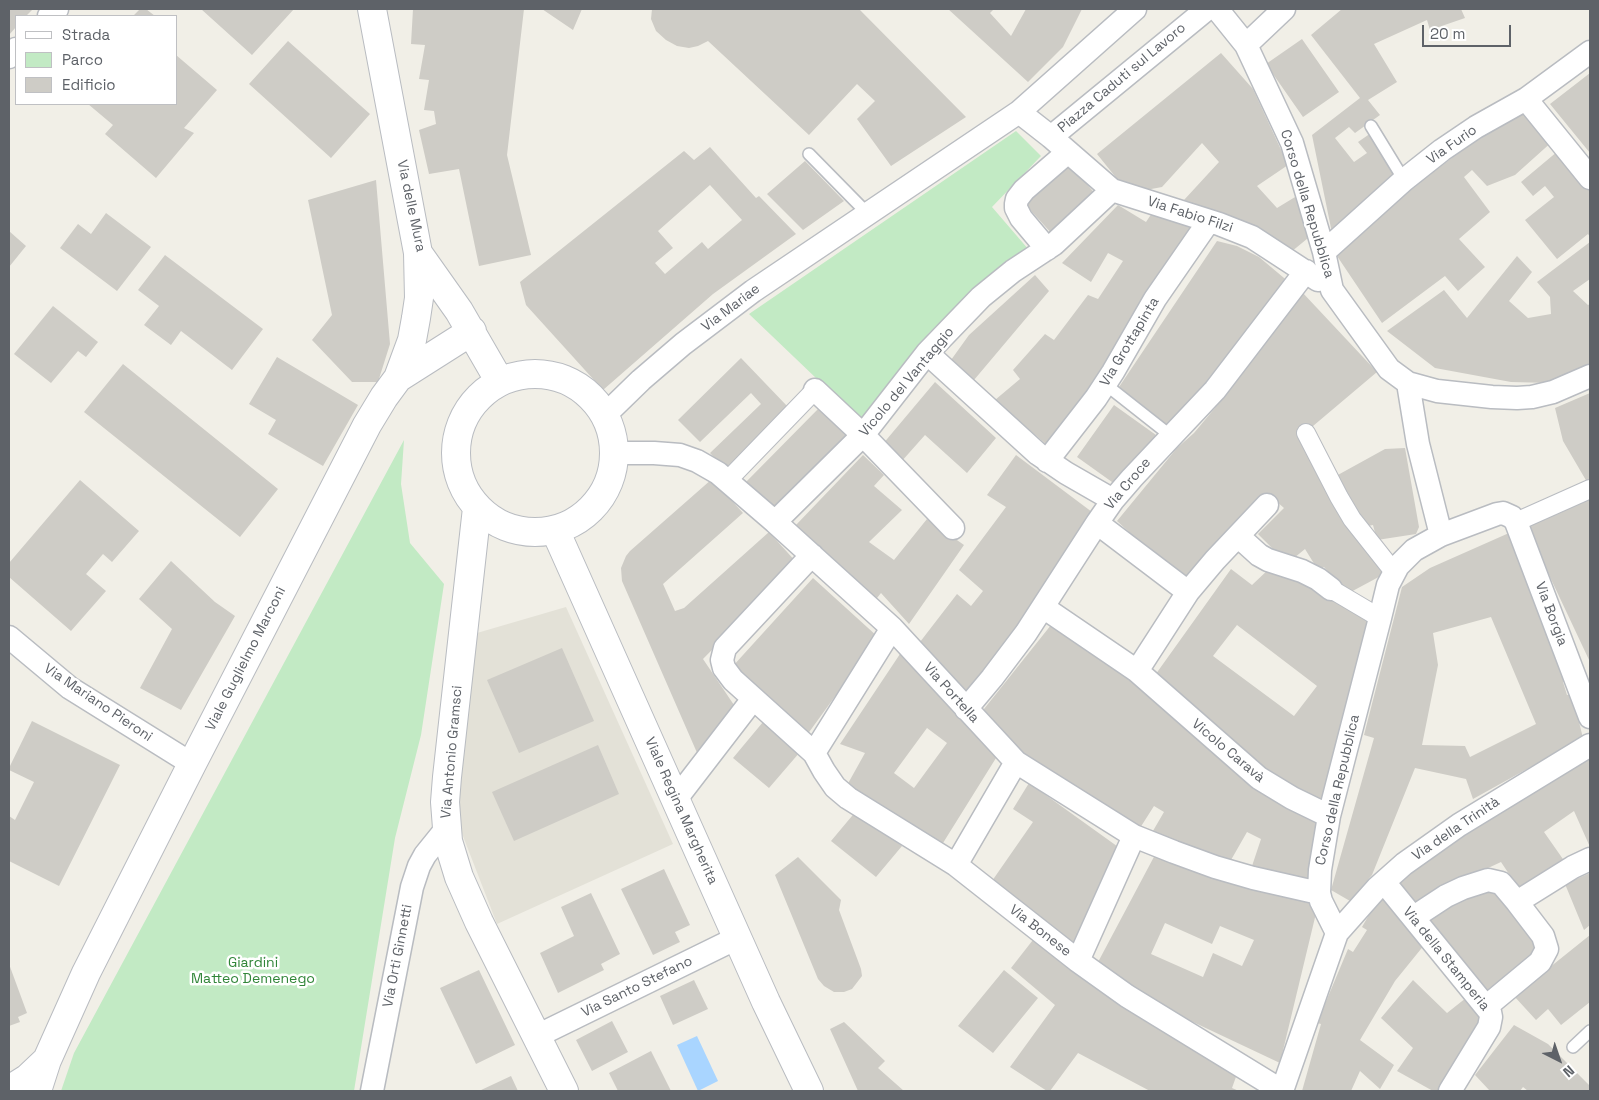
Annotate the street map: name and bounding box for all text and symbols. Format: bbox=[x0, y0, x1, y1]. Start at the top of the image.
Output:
legend bbox=[15, 15, 178, 105]
scale bar bbox=[1424, 15, 1513, 47]
street label: Piazza Caduti sul Lavoro bbox=[1055, 20, 1189, 136]
text: 20 m bbox=[1430, 24, 1465, 43]
text: Strada bbox=[62, 25, 110, 44]
text: Parco bbox=[62, 50, 103, 69]
text: Edificio bbox=[62, 75, 116, 94]
street label: Via Furio bbox=[1424, 122, 1480, 168]
street label: Corso della Repubblica bbox=[1276, 128, 1338, 280]
street label: Via delle Mura bbox=[393, 158, 429, 254]
street label: Via Fabio Filzi bbox=[1145, 193, 1235, 237]
street label: Via Mariae bbox=[698, 281, 764, 335]
street label: Via Grottapinta bbox=[1097, 294, 1163, 390]
street label: Vicolo del Vantaggio bbox=[856, 324, 958, 440]
street label: Via Croce bbox=[1101, 454, 1155, 514]
street label: Via Borgia bbox=[1531, 580, 1571, 648]
street label: Viale Guglielmo Marconi bbox=[202, 584, 290, 734]
street label: Via Portella bbox=[920, 659, 982, 727]
street label: Via Mariano Pieroni bbox=[41, 660, 155, 746]
street label: Via Antonio Gramsci bbox=[438, 685, 466, 819]
street label: Corso della Repubblica bbox=[1312, 713, 1364, 867]
street label: Vicolo Caravà bbox=[1188, 716, 1268, 786]
street label: Viale Regina Margherita bbox=[641, 735, 721, 887]
street label: Via della Trinità bbox=[1409, 794, 1503, 864]
street label: Via Bonese bbox=[1006, 902, 1074, 960]
street label: Via Orti Ginnetti bbox=[380, 903, 416, 1009]
street label: Via della Stamperia bbox=[1399, 904, 1493, 1014]
street label: Via Santo Stefano bbox=[579, 953, 695, 1021]
park label: Giardini Matteo Demenego bbox=[191, 955, 315, 988]
north arrow bbox=[1534, 1035, 1584, 1085]
text: N bbox=[1559, 1061, 1578, 1081]

